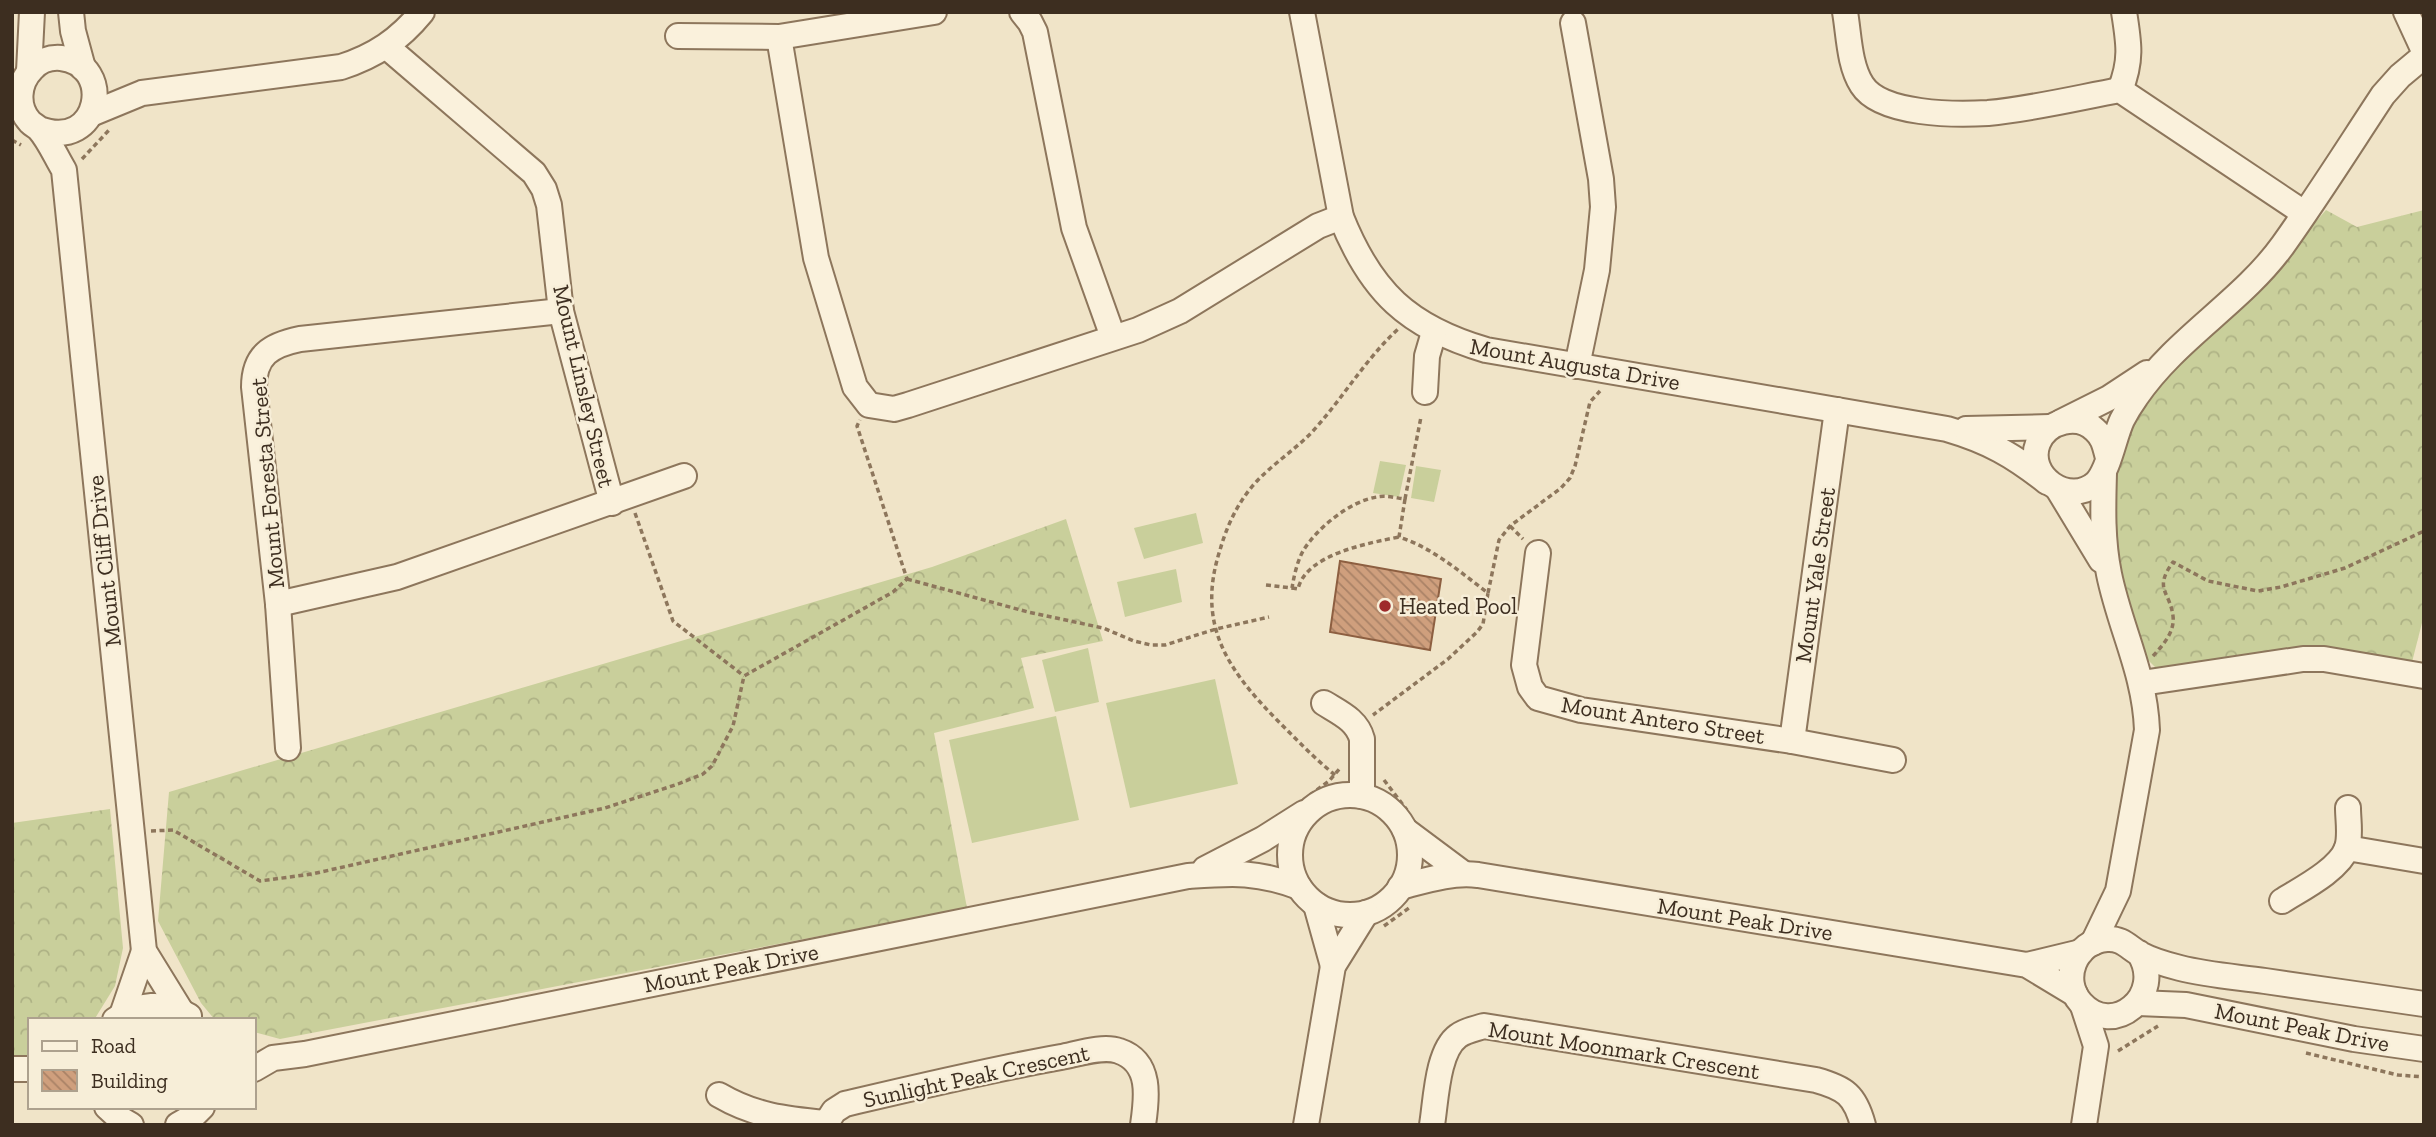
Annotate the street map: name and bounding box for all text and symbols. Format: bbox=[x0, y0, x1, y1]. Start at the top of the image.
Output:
street label: Mount Linsley Street bbox=[547, 282, 621, 491]
street label: Mount Augusta Drive bbox=[1468, 332, 1682, 396]
street label: Mount Foresta Street bbox=[244, 376, 290, 590]
street label: Mount Cliff Drive bbox=[81, 474, 127, 648]
street label: Mount Yale Street bbox=[1789, 485, 1841, 665]
place label: Heated Pool bbox=[1399, 592, 1517, 620]
marker: Heated Pool bbox=[1377, 598, 1393, 614]
street label: Mount Antero Street bbox=[1559, 690, 1767, 750]
street label: Mount Peak Drive bbox=[1655, 891, 1835, 947]
street label: Mount Peak Drive bbox=[641, 937, 821, 999]
street label: Mount Peak Drive bbox=[2212, 996, 2392, 1058]
street label: Mount Moonmark Crescent bbox=[1486, 1015, 1762, 1085]
legend bbox=[28, 1018, 256, 1109]
text: Road bbox=[91, 1033, 137, 1058]
street label: Sunlight Peak Crescent bbox=[860, 1038, 1092, 1114]
text: Building bbox=[91, 1068, 168, 1093]

